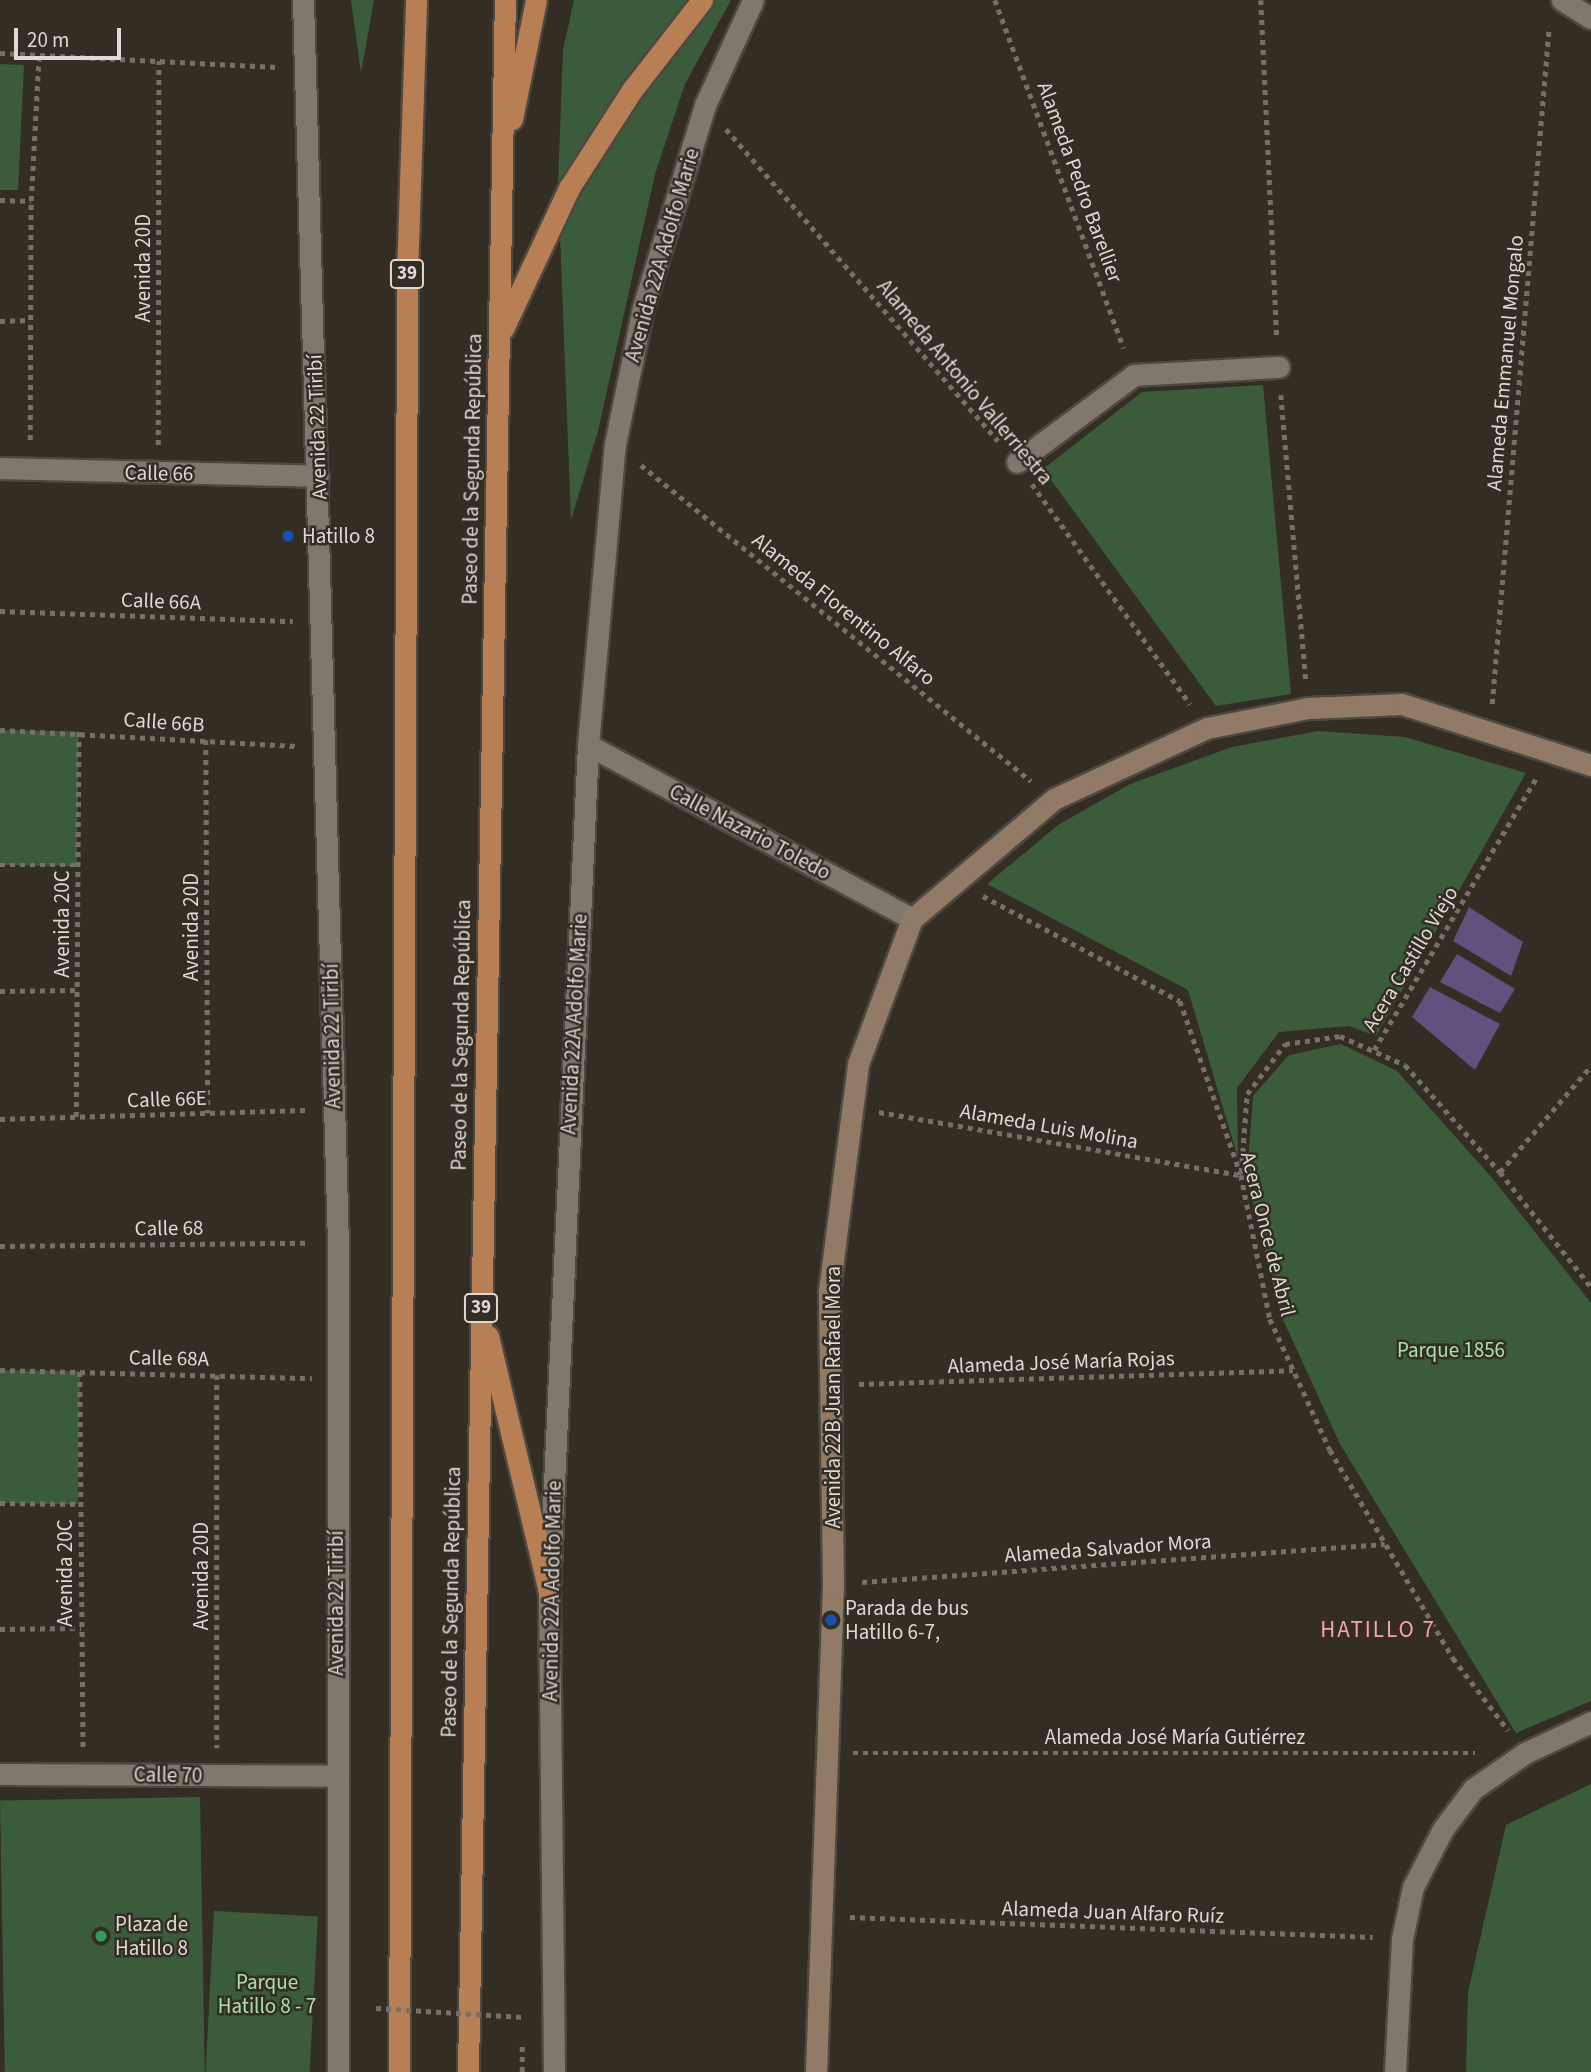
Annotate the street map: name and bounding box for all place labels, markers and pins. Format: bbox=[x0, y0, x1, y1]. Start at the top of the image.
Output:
place label: Hatillo 8 bbox=[302, 523, 375, 549]
marker: Hatillo 8 bbox=[280, 528, 296, 544]
place label: Parada de bus Hatillo 6-7, bbox=[845, 1595, 968, 1645]
marker: Parada de bus Hatillo 6-7, bbox=[823, 1612, 839, 1628]
place label: Plaza de Hatillo 8 bbox=[115, 1911, 188, 1961]
marker: Plaza de Hatillo 8 bbox=[93, 1928, 109, 1944]

